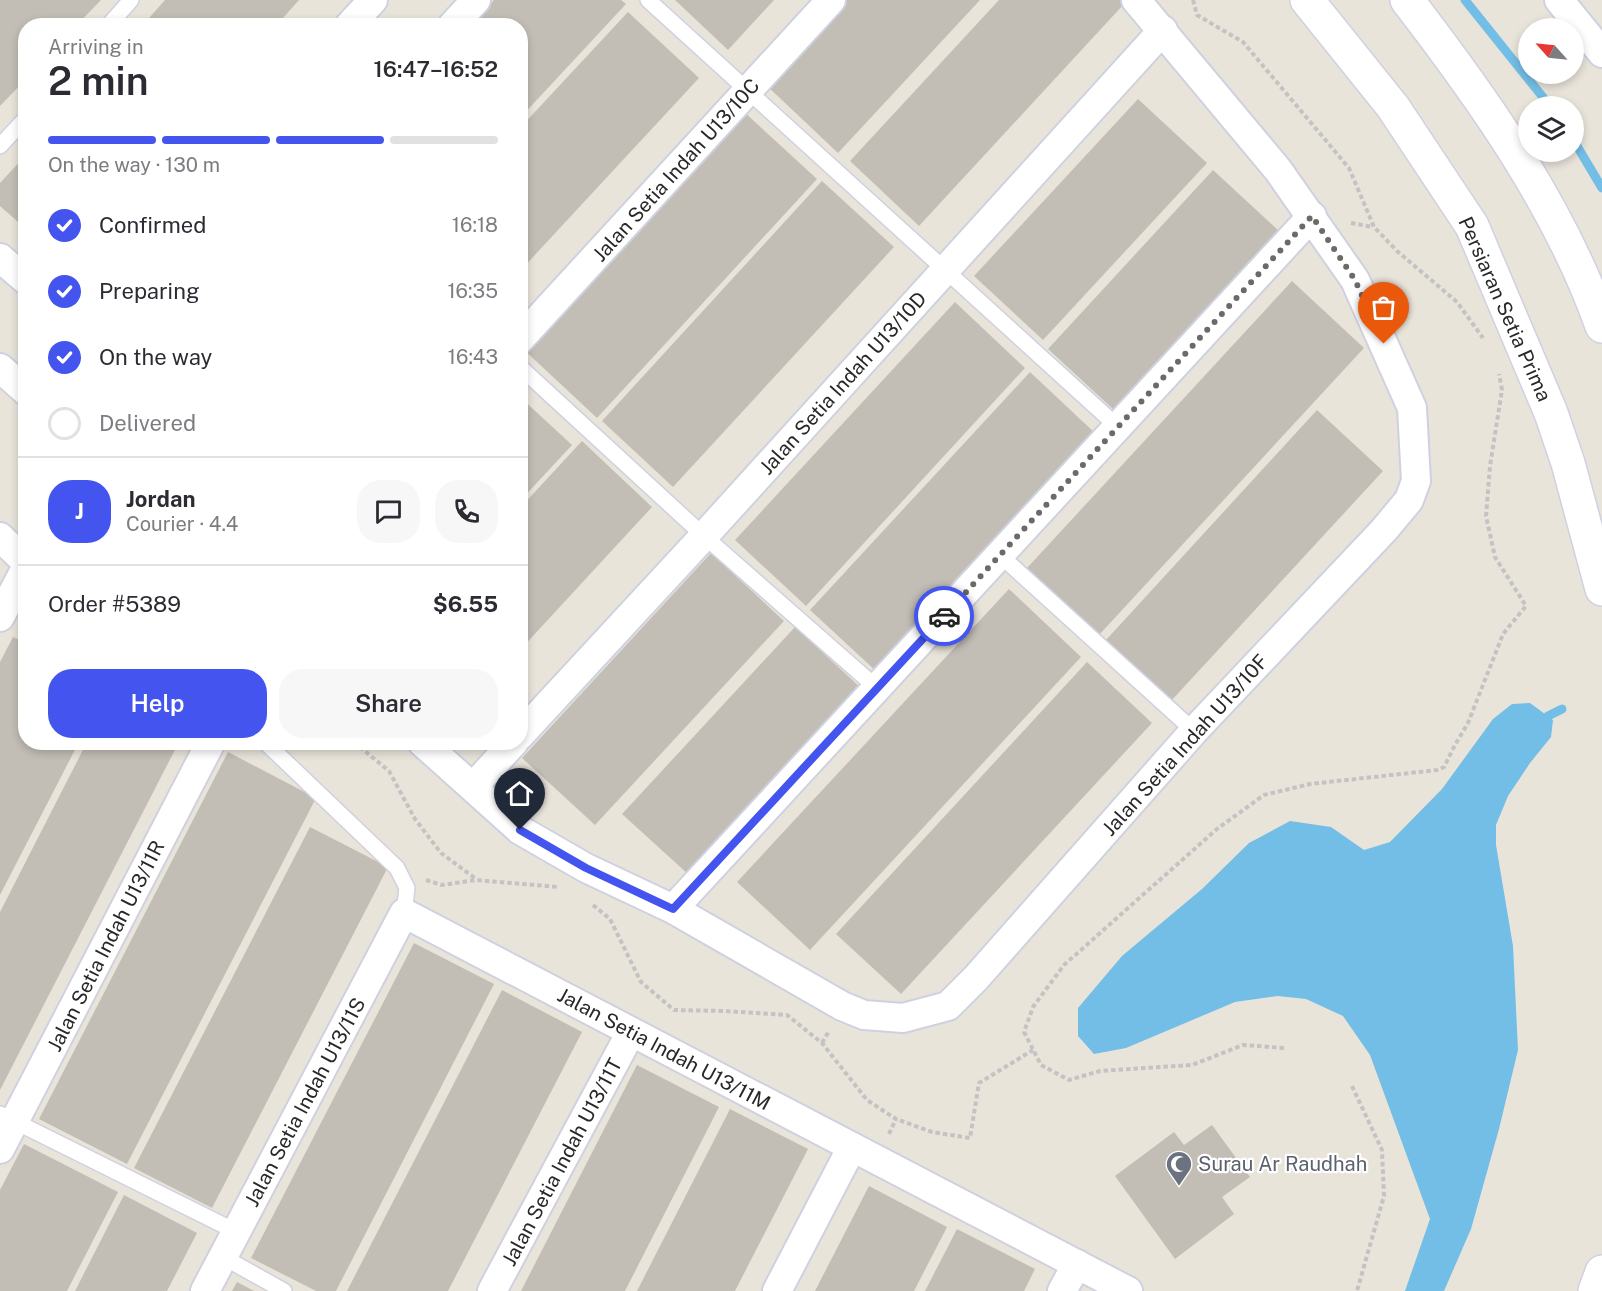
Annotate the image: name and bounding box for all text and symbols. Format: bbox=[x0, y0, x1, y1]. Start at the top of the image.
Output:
north arrow bbox=[1518, 18, 1584, 84]
map controls bbox=[1518, 18, 1584, 162]
text: Arriving in bbox=[48, 35, 143, 59]
text: 16:47–16:52 bbox=[374, 56, 498, 82]
text: 2 min bbox=[48, 58, 149, 104]
street label: Jalan Setia Indah U13/10C bbox=[588, 74, 764, 266]
button: layers bbox=[1518, 96, 1584, 162]
text: On the way · 130 m bbox=[48, 153, 220, 177]
icon: check bbox=[48, 209, 81, 242]
text: Confirmed bbox=[99, 212, 206, 238]
text: 16:18 bbox=[452, 213, 498, 237]
street label: Persiaran Setia Prima bbox=[1453, 213, 1557, 405]
icon: check bbox=[48, 275, 81, 308]
text: Preparing bbox=[99, 278, 200, 304]
text: 16:35 bbox=[447, 279, 498, 303]
pin bbox=[1358, 282, 1409, 344]
street label: Jalan Setia Indah U13/10D bbox=[755, 287, 931, 479]
icon: bag bbox=[1367, 291, 1400, 324]
icon: check bbox=[48, 341, 81, 374]
text: On the way bbox=[99, 344, 212, 370]
text: 16:43 bbox=[448, 345, 498, 369]
text: Delivered bbox=[99, 410, 196, 436]
button: chat bbox=[357, 480, 420, 543]
button: phone bbox=[435, 480, 498, 543]
text: Jordan bbox=[126, 486, 195, 512]
text: J bbox=[75, 498, 84, 524]
text: Courier · 4.4 bbox=[126, 512, 238, 536]
courier bbox=[914, 586, 974, 646]
text: Order #5389 bbox=[48, 591, 181, 617]
text: $6.55 bbox=[433, 591, 498, 617]
icon: car bbox=[928, 600, 961, 633]
street label: Jalan Setia Indah U13/10F bbox=[1097, 649, 1273, 841]
button: Help bbox=[48, 669, 267, 738]
button: Share bbox=[279, 669, 498, 738]
pin bbox=[494, 768, 545, 830]
icon: home bbox=[503, 777, 536, 810]
street label: Jalan Setia Indah U13/11R bbox=[42, 837, 170, 1055]
street label: Jalan Setia Indah U13/11M bbox=[554, 983, 774, 1115]
street label: Jalan Setia Indah U13/11S bbox=[240, 993, 370, 1211]
street label: Jalan Setia Indah U13/11T bbox=[497, 1054, 627, 1270]
mosque icon: Surau Ar Raudhah bbox=[1164, 1149, 1194, 1187]
place label: Surau Ar Raudhah bbox=[1198, 1152, 1367, 1176]

